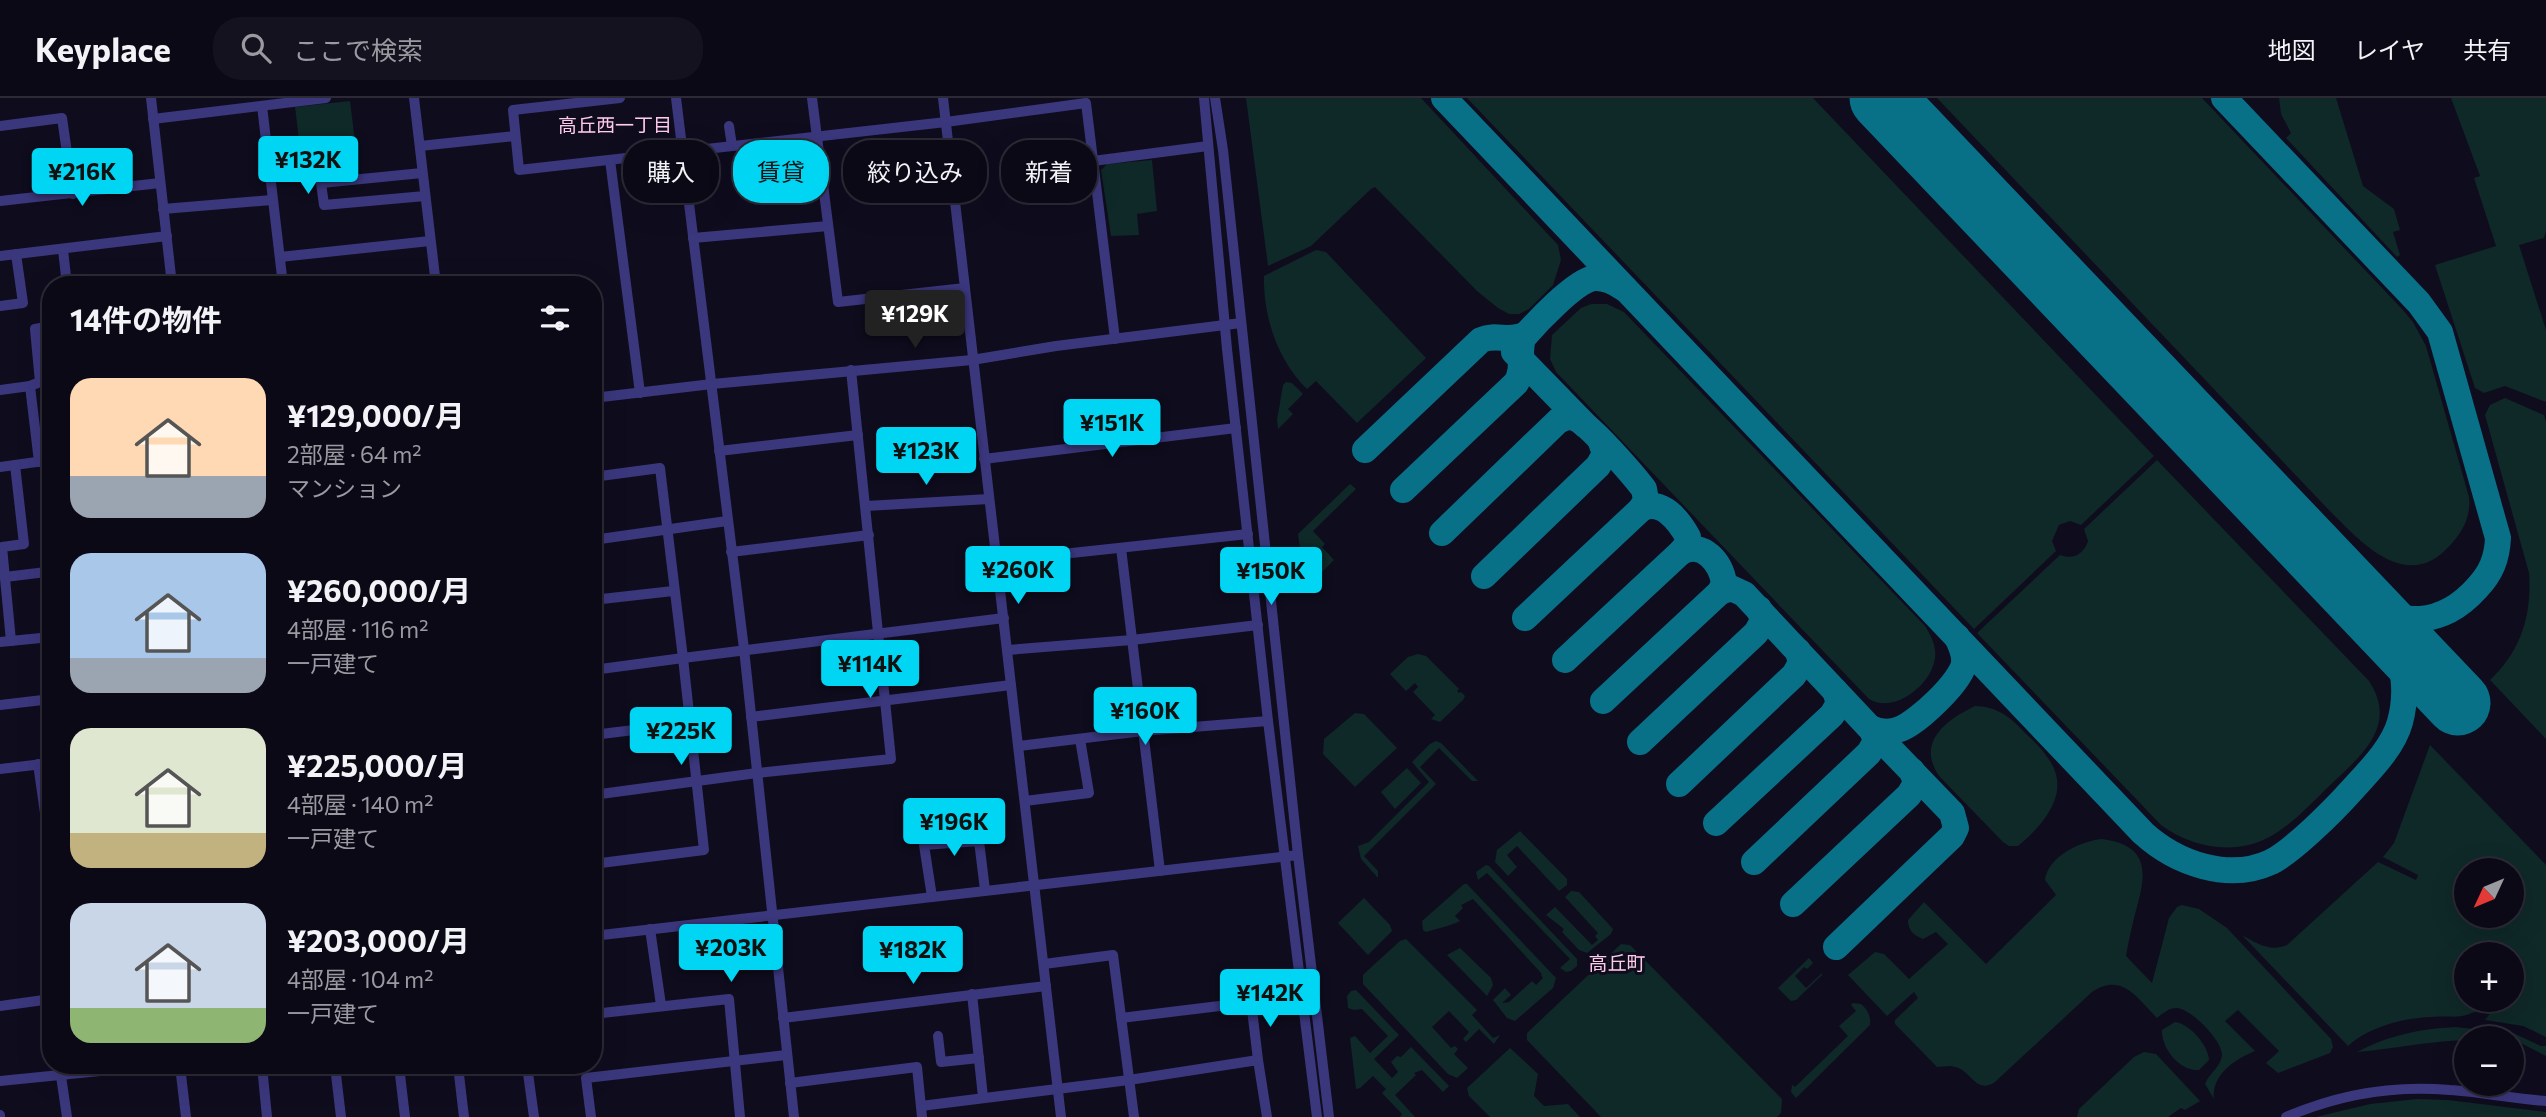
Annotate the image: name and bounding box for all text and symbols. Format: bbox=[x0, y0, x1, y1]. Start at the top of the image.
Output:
search box bbox=[213, 17, 703, 80]
text: Keyplace bbox=[35, 28, 171, 69]
icon: search bbox=[237, 29, 275, 67]
text: ここで検索 bbox=[293, 34, 423, 65]
text: 地図 bbox=[2268, 35, 2316, 64]
text: レイヤ bbox=[2354, 35, 2425, 64]
text: 共有 bbox=[2463, 35, 2511, 64]
district label: 高丘西一丁目 bbox=[558, 113, 672, 136]
pin: ¥132K bbox=[259, 136, 357, 196]
chip: 購入 bbox=[623, 140, 719, 203]
chip: 賃貸 bbox=[733, 140, 829, 203]
chip: 絞り込み bbox=[843, 140, 987, 203]
chip: 新着 bbox=[1001, 140, 1097, 203]
text: ¥132K bbox=[274, 145, 342, 173]
pin: ¥216K bbox=[33, 148, 131, 208]
text: ¥216K bbox=[48, 157, 116, 185]
pin: ¥129K bbox=[866, 290, 964, 350]
icon: filters bbox=[536, 299, 574, 337]
text: ¥129K bbox=[881, 299, 949, 327]
text: 14件の物件 bbox=[70, 300, 222, 337]
text: ¥129,000/月 bbox=[287, 396, 465, 433]
pin: ¥151K bbox=[1063, 400, 1161, 459]
icon: home bbox=[126, 406, 210, 490]
text: ¥151K bbox=[1079, 408, 1145, 436]
pin: ¥123K bbox=[877, 428, 975, 487]
text: ¥123K bbox=[892, 436, 960, 464]
text: 2部屋 · 64 m² bbox=[287, 440, 421, 468]
text: マンション bbox=[287, 474, 402, 502]
pin: ¥260K bbox=[969, 546, 1067, 606]
pin: ¥150K bbox=[1222, 547, 1320, 607]
text: ¥260K bbox=[981, 555, 1055, 583]
text: ¥150K bbox=[1236, 556, 1306, 584]
text: ¥260,000/月 bbox=[287, 571, 471, 608]
icon: home bbox=[126, 581, 210, 665]
text: 4部屋 · 116 m² bbox=[287, 615, 428, 643]
pin: ¥114K bbox=[821, 640, 919, 700]
text: 一戸建て bbox=[287, 649, 379, 677]
text: ¥114K bbox=[837, 649, 903, 677]
pin: ¥160K bbox=[1096, 688, 1194, 747]
text: ¥160K bbox=[1110, 696, 1180, 724]
pin: ¥225K bbox=[632, 708, 730, 767]
text: ¥225K bbox=[646, 716, 716, 744]
text: ¥225,000/月 bbox=[287, 746, 467, 783]
icon: home bbox=[126, 756, 210, 840]
text: 4部屋 · 140 m² bbox=[287, 790, 433, 818]
pin: ¥196K bbox=[905, 798, 1003, 858]
text: ¥196K bbox=[919, 807, 989, 835]
text: 一戸建て bbox=[287, 824, 379, 852]
north arrow bbox=[2454, 858, 2524, 928]
map controls bbox=[2454, 858, 2524, 1096]
text: ¥203,000/月 bbox=[287, 921, 470, 958]
pin: ¥203K bbox=[682, 924, 780, 984]
pin: ¥182K bbox=[864, 926, 962, 986]
icon: home bbox=[126, 931, 210, 1015]
text: ¥203K bbox=[695, 933, 767, 961]
text: ¥182K bbox=[879, 935, 947, 963]
button: + bbox=[2454, 942, 2524, 1012]
district label: 高丘町 bbox=[1588, 951, 1646, 974]
text: 4部屋 · 104 m² bbox=[287, 965, 433, 993]
pin: ¥142K bbox=[1221, 970, 1319, 1029]
text: ¥142K bbox=[1236, 978, 1304, 1006]
text: 一戸建て bbox=[287, 999, 379, 1027]
button: − bbox=[2454, 1026, 2524, 1096]

